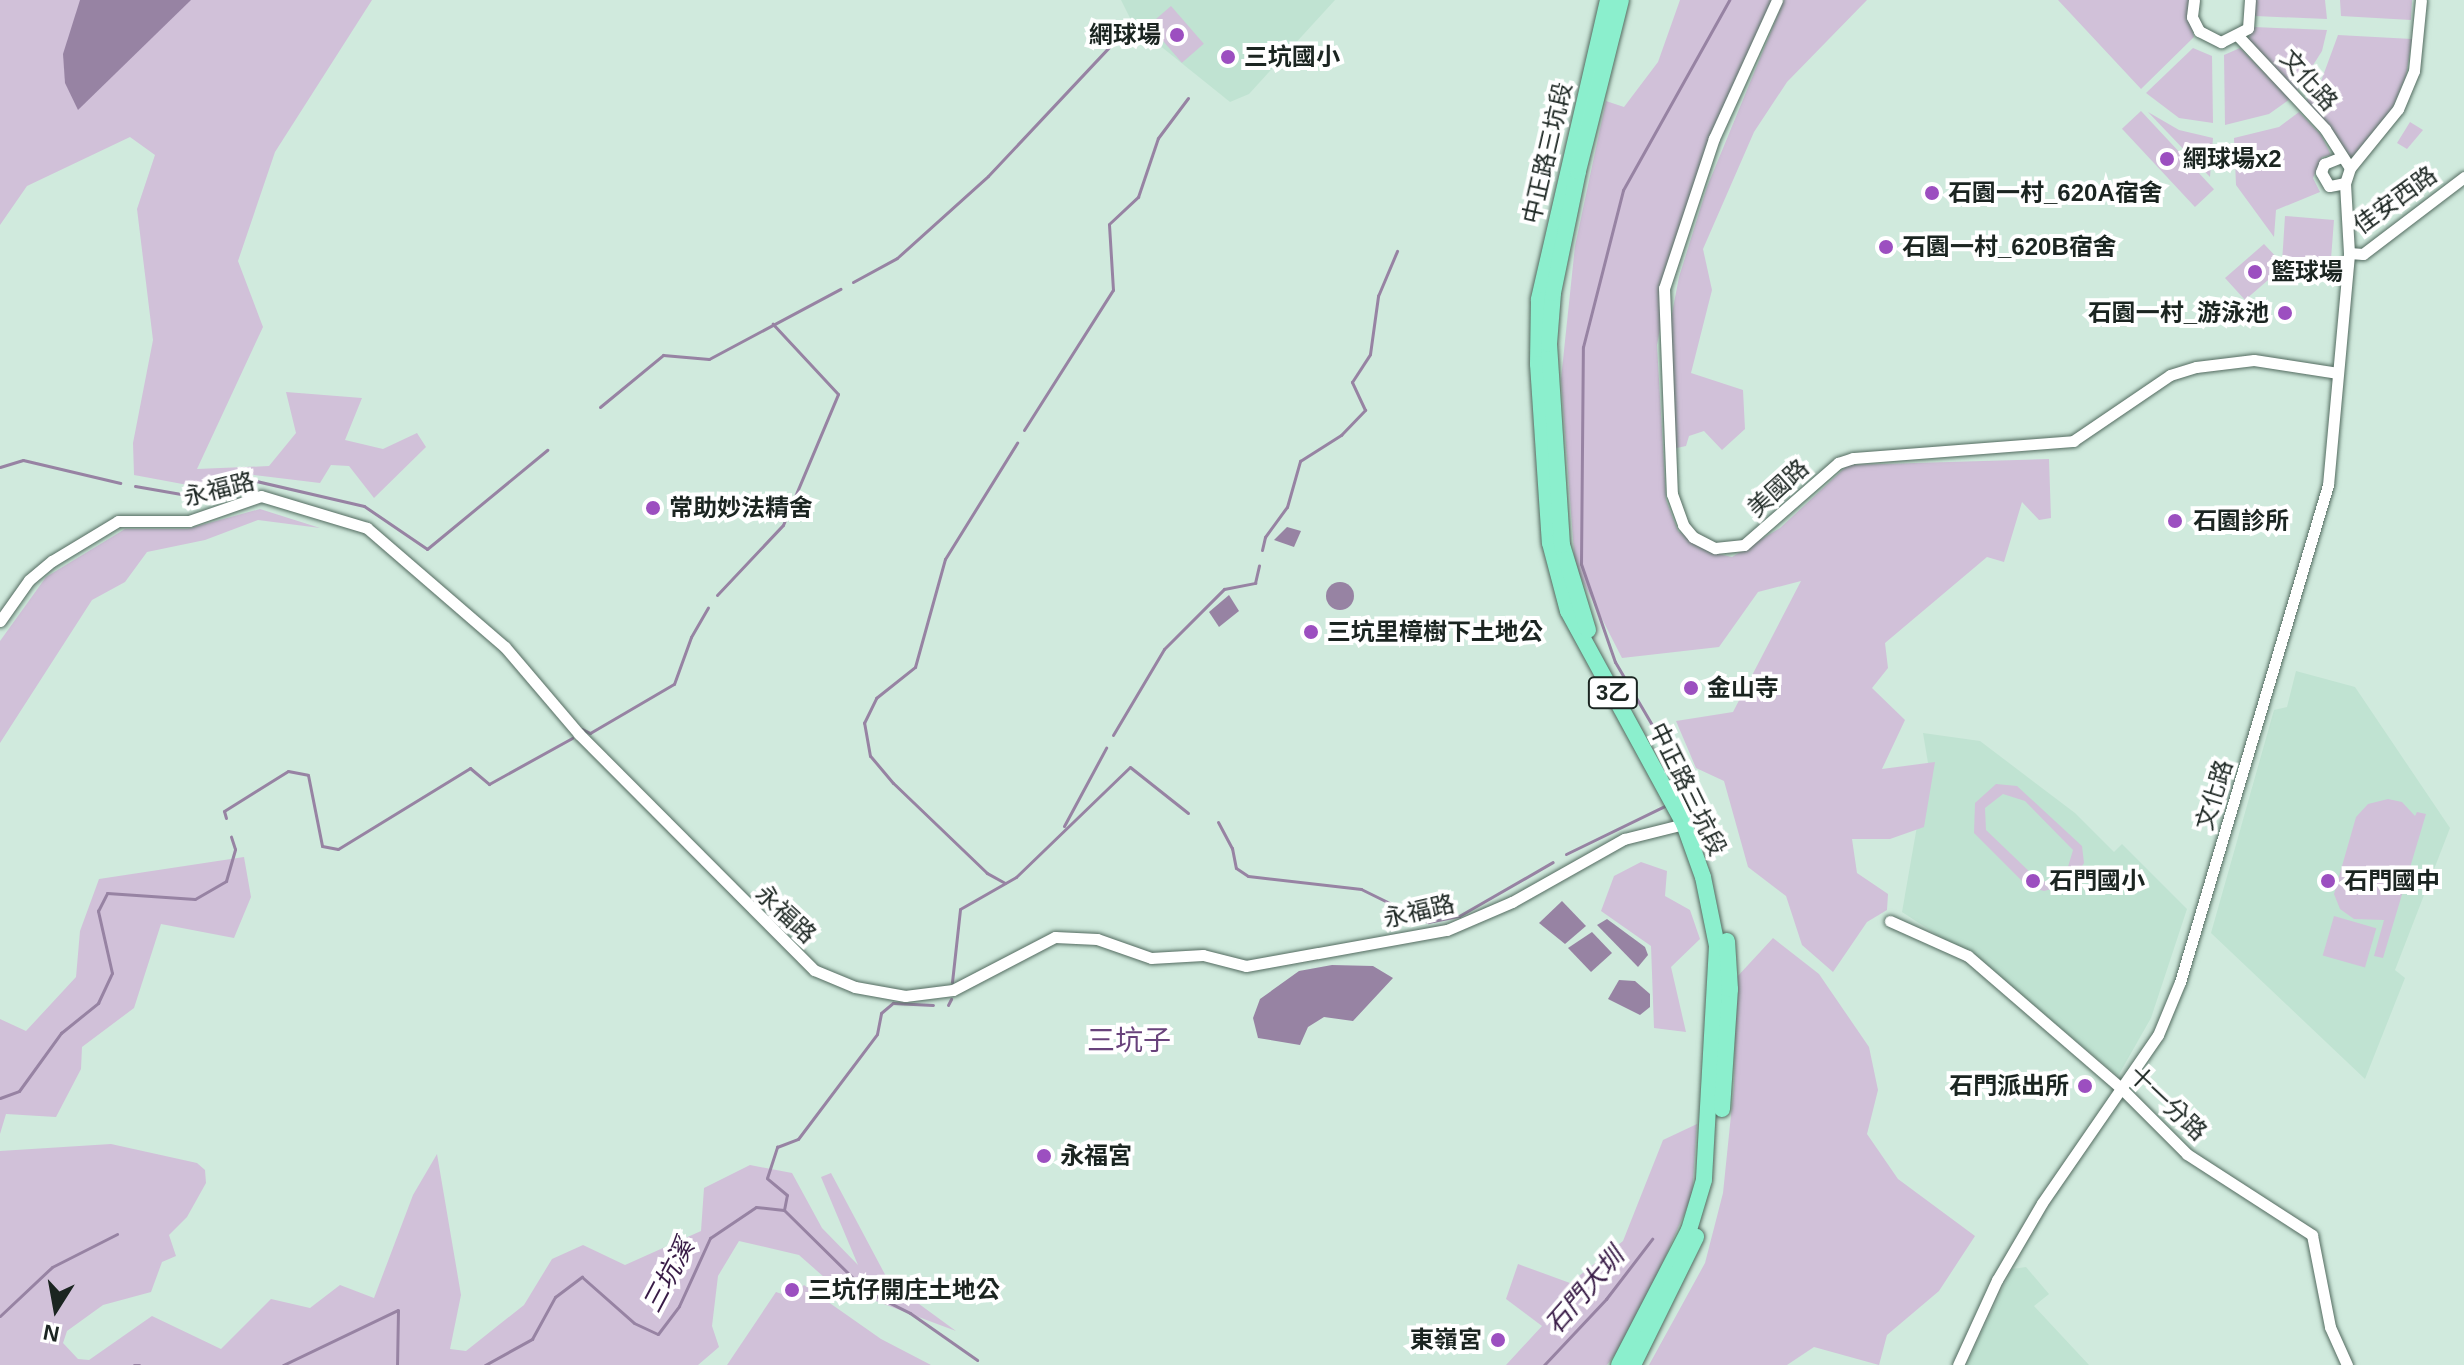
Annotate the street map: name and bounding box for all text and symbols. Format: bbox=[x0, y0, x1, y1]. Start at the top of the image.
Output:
place label: 網球場 bbox=[1089, 21, 1161, 49]
marker: 網球場 bbox=[1168, 26, 1186, 44]
place label: 三坑國小 bbox=[1244, 43, 1340, 71]
street label: 文化路 bbox=[2274, 44, 2344, 116]
marker: 三坑國小 bbox=[1219, 48, 1237, 66]
street label: 中正路三坑段 bbox=[1517, 80, 1577, 226]
place label: 網球場x2 bbox=[2183, 145, 2282, 173]
marker: 網球場x2 bbox=[2158, 150, 2176, 168]
street label: 佳安西路 bbox=[2348, 160, 2442, 240]
place label: 石園一村_620A宿舍 bbox=[1948, 179, 2163, 207]
marker: 石園一村_620A宿舍 bbox=[1923, 184, 1941, 202]
place label: 石園一村_620B宿舍 bbox=[1902, 233, 2117, 261]
marker: 石園一村_620B宿舍 bbox=[1877, 238, 1895, 256]
place label: 籃球場 bbox=[2271, 258, 2343, 286]
marker: 籃球場 bbox=[2246, 263, 2264, 281]
place label: 石園一村_游泳池 bbox=[2088, 299, 2269, 327]
marker: 石園一村_游泳池 bbox=[2276, 304, 2294, 322]
street label: 美國路 bbox=[1742, 453, 1814, 523]
street label: 永福路 bbox=[181, 466, 257, 512]
place label: 常助妙法精舍 bbox=[669, 494, 813, 522]
marker: 常助妙法精舍 bbox=[644, 499, 662, 517]
place label: 石園診所 bbox=[2193, 507, 2289, 535]
marker: 石園診所 bbox=[2164, 510, 2186, 532]
place label: 三坑里樟樹下土地公 bbox=[1327, 618, 1543, 646]
marker: 三坑里樟樹下土地公 bbox=[1302, 623, 1320, 641]
place label: 金山寺 bbox=[1707, 674, 1779, 702]
road number: 3乙 bbox=[1587, 675, 1639, 711]
marker: 金山寺 bbox=[1682, 679, 1700, 697]
street label: 中正路三坑段 bbox=[1643, 718, 1733, 860]
street label: 文化路 bbox=[2190, 756, 2238, 834]
place label: 石門國小 bbox=[2049, 867, 2145, 895]
place label: 石門國中 bbox=[2344, 867, 2440, 895]
marker: 石門國小 bbox=[2024, 872, 2042, 890]
marker: 石門國中 bbox=[2319, 872, 2337, 890]
street label: 永福路 bbox=[750, 879, 822, 949]
street label: 永福路 bbox=[1381, 889, 1457, 933]
district label: 三坑子 bbox=[1087, 1024, 1171, 1058]
street label: 十一分路 bbox=[2123, 1060, 2213, 1146]
place label: 石門派出所 bbox=[1949, 1072, 2069, 1100]
marker: 石門派出所 bbox=[2076, 1077, 2094, 1095]
place label: 永福宮 bbox=[1060, 1142, 1132, 1170]
marker: 永福宮 bbox=[1035, 1147, 1053, 1165]
water label: 三坑溪 bbox=[637, 1234, 701, 1318]
water label: 石門大圳 bbox=[1539, 1242, 1631, 1340]
north arrow bbox=[16, 1269, 96, 1349]
place label: 三坑仔開庄土地公 bbox=[808, 1276, 1000, 1304]
marker: 三坑仔開庄土地公 bbox=[783, 1281, 801, 1299]
text: N bbox=[41, 1319, 62, 1347]
place label: 東嶺宮 bbox=[1410, 1326, 1482, 1354]
marker: 東嶺宮 bbox=[1489, 1331, 1507, 1349]

